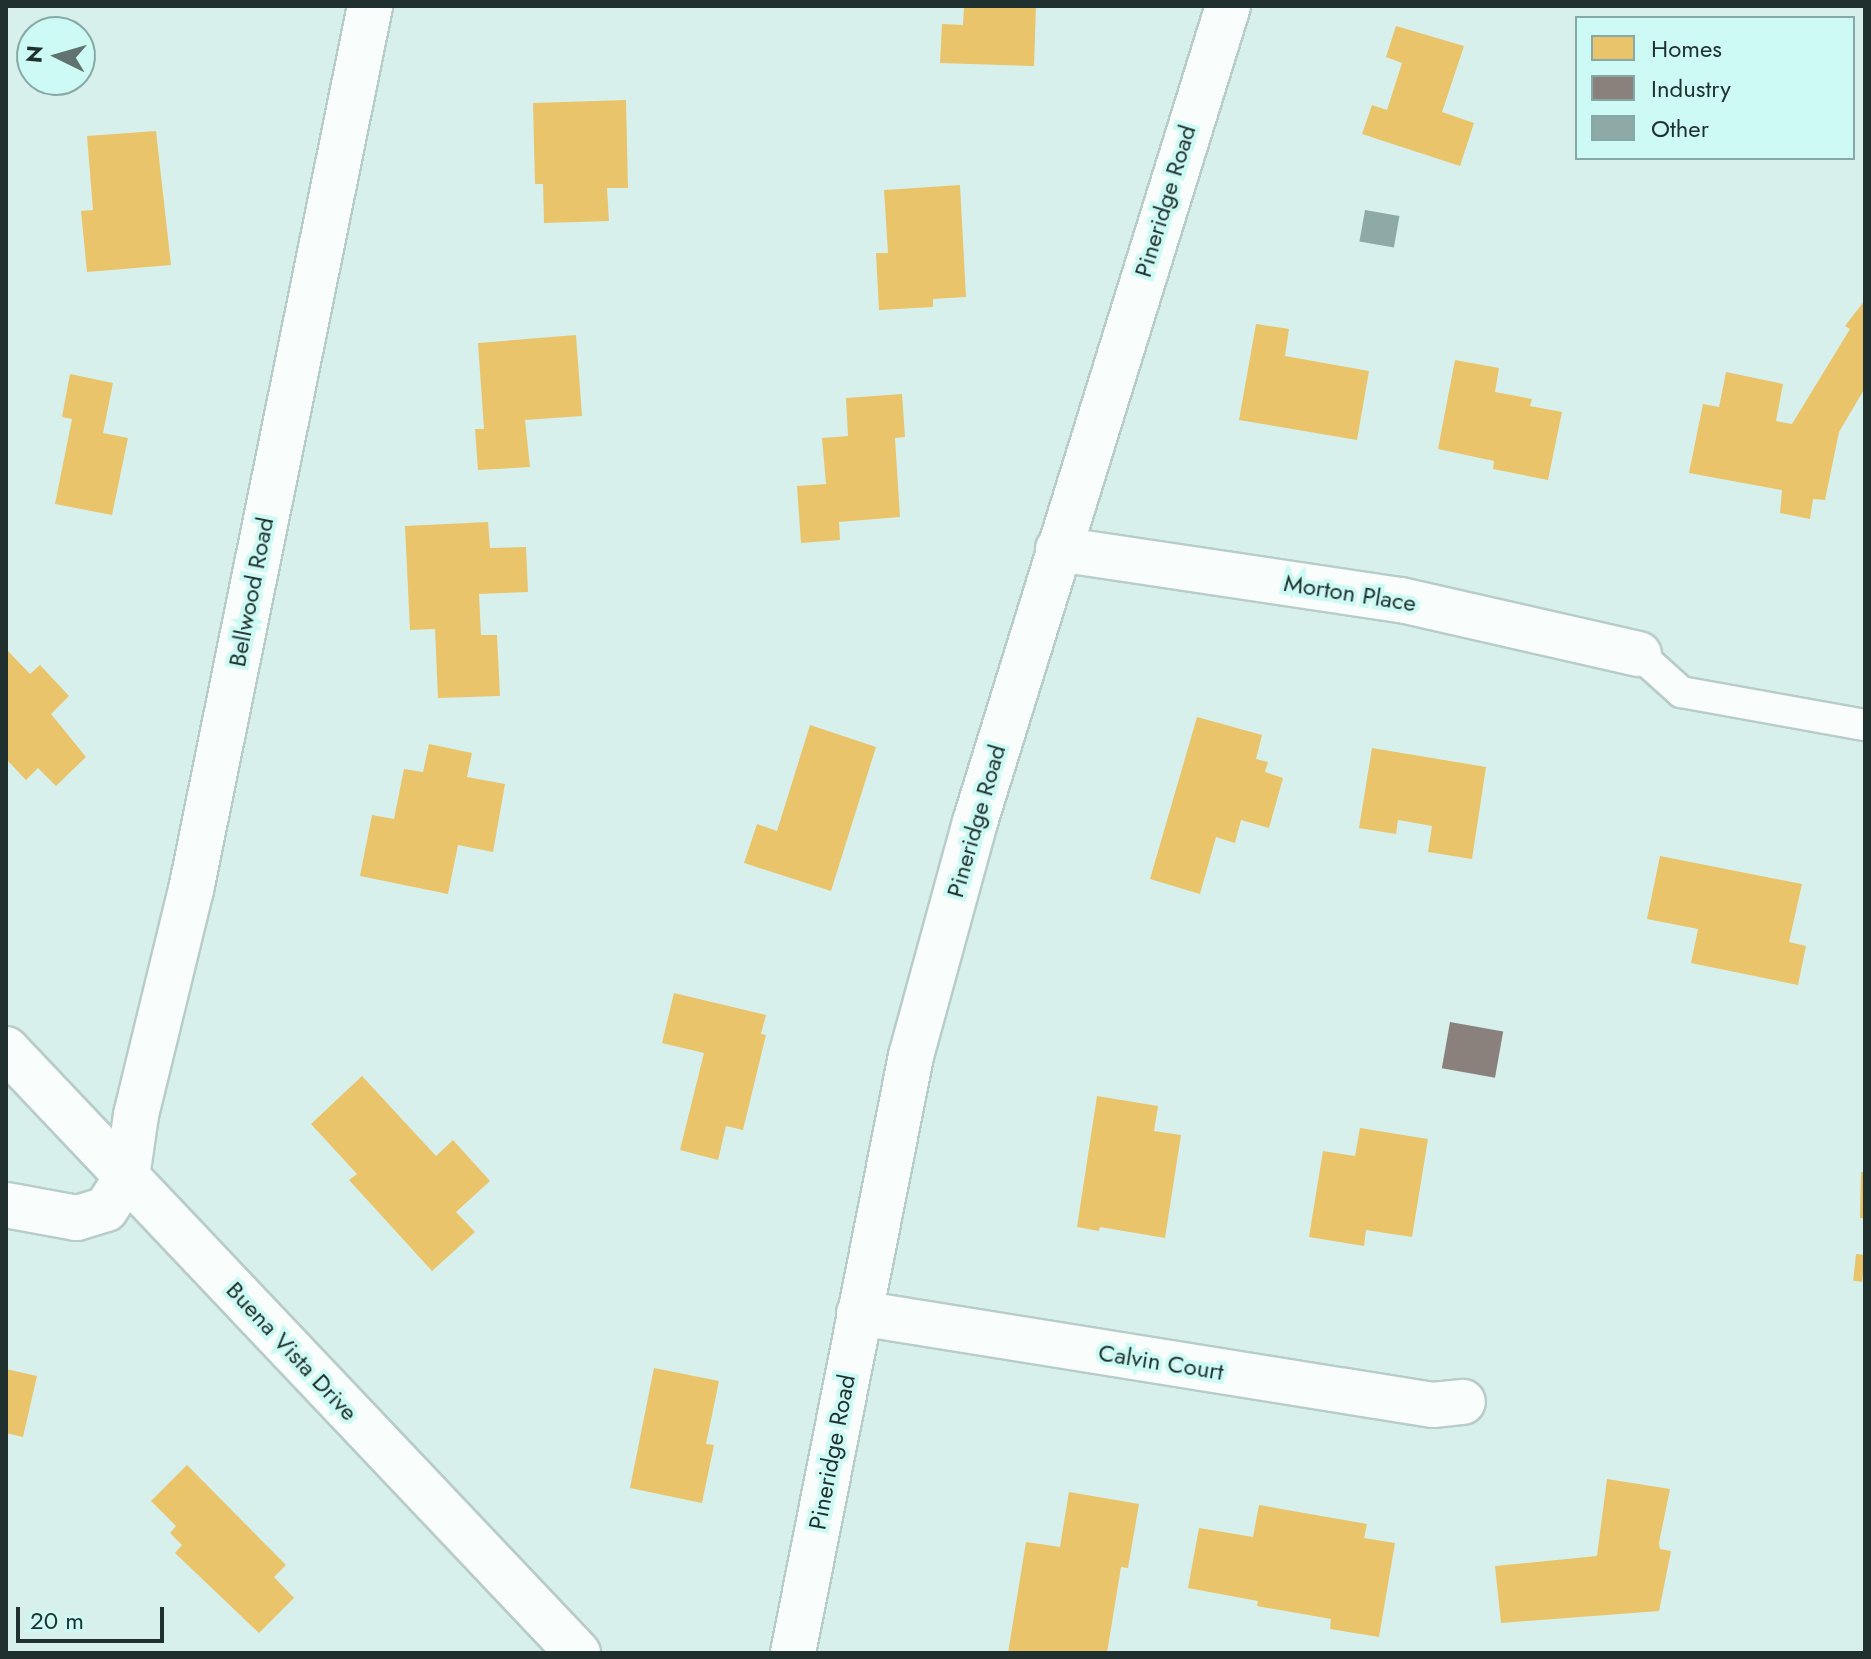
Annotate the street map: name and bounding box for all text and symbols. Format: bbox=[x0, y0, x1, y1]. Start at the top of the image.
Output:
north arrow bbox=[16, 16, 96, 96]
legend bbox=[1575, 16, 1855, 160]
text: Homes bbox=[1651, 31, 1722, 66]
text: N bbox=[17, 44, 51, 64]
text: Industry bbox=[1651, 71, 1731, 106]
text: Other bbox=[1651, 111, 1709, 146]
street label: Pineridge Road bbox=[1128, 121, 1202, 281]
street label: Bellwood Road bbox=[222, 515, 280, 669]
street label: Morton Place bbox=[1282, 568, 1418, 618]
street label: Pineridge Road bbox=[940, 741, 1012, 901]
street label: Buena Vista Drive bbox=[220, 1276, 364, 1426]
street label: Calvin Court bbox=[1096, 1338, 1226, 1386]
street label: Pineridge Road bbox=[803, 1372, 861, 1532]
scale bar bbox=[20, 1591, 168, 1641]
text: 20 m bbox=[30, 1603, 84, 1638]

